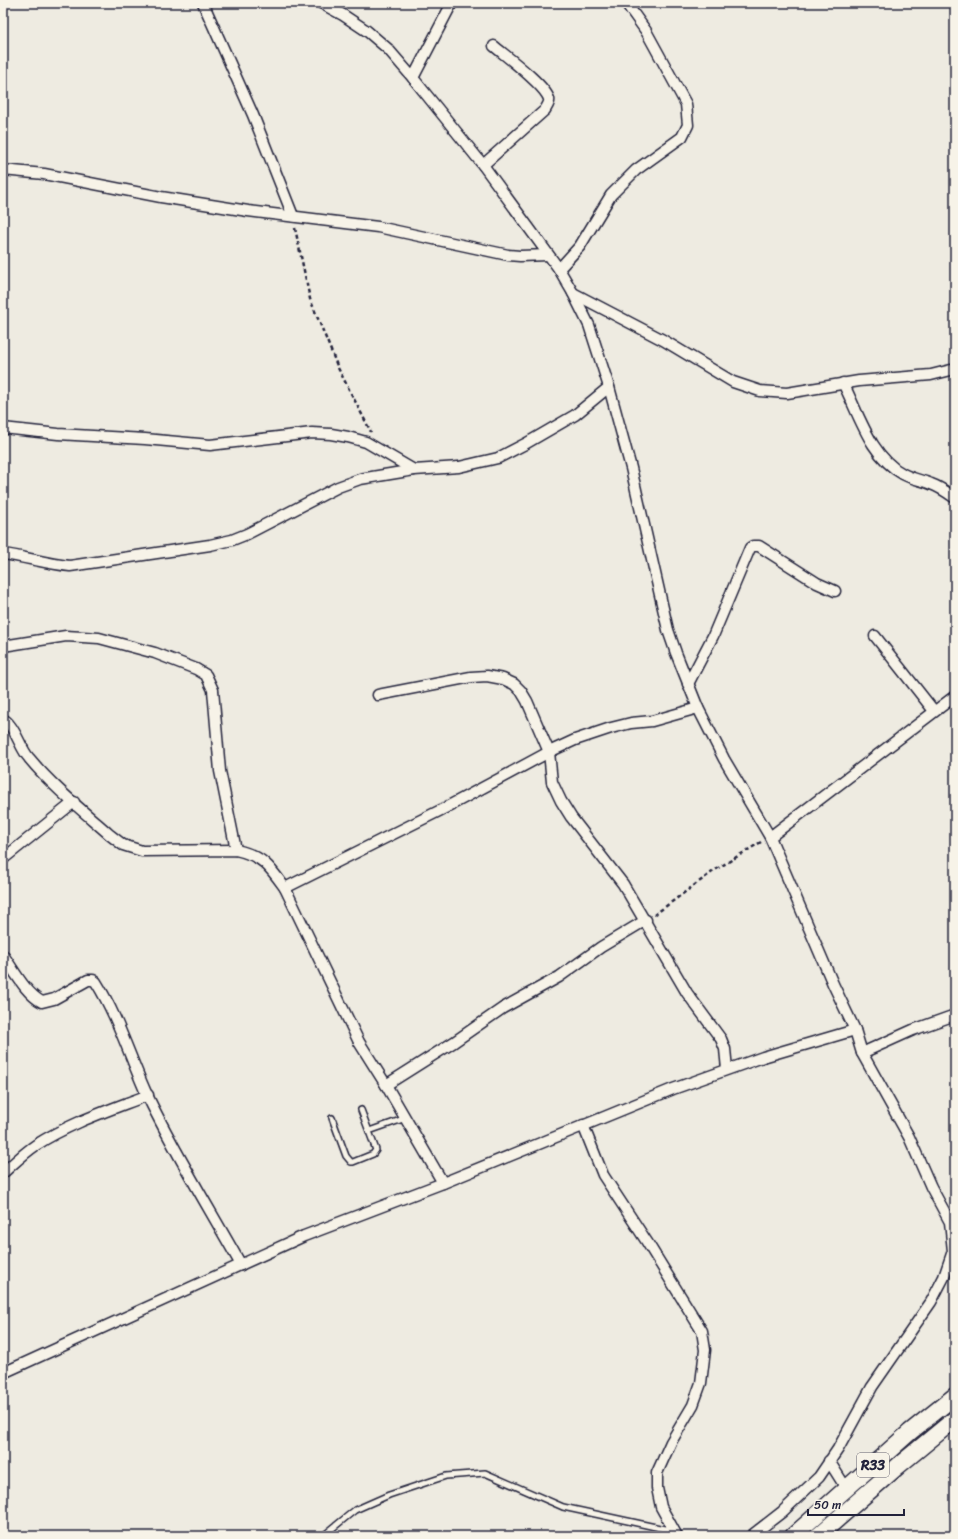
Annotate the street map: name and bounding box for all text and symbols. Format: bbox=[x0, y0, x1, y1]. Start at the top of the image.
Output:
road number: R33 bbox=[857, 1453, 889, 1477]
scale bar bbox=[808, 1491, 904, 1517]
text: 50 m bbox=[814, 1494, 841, 1516]

